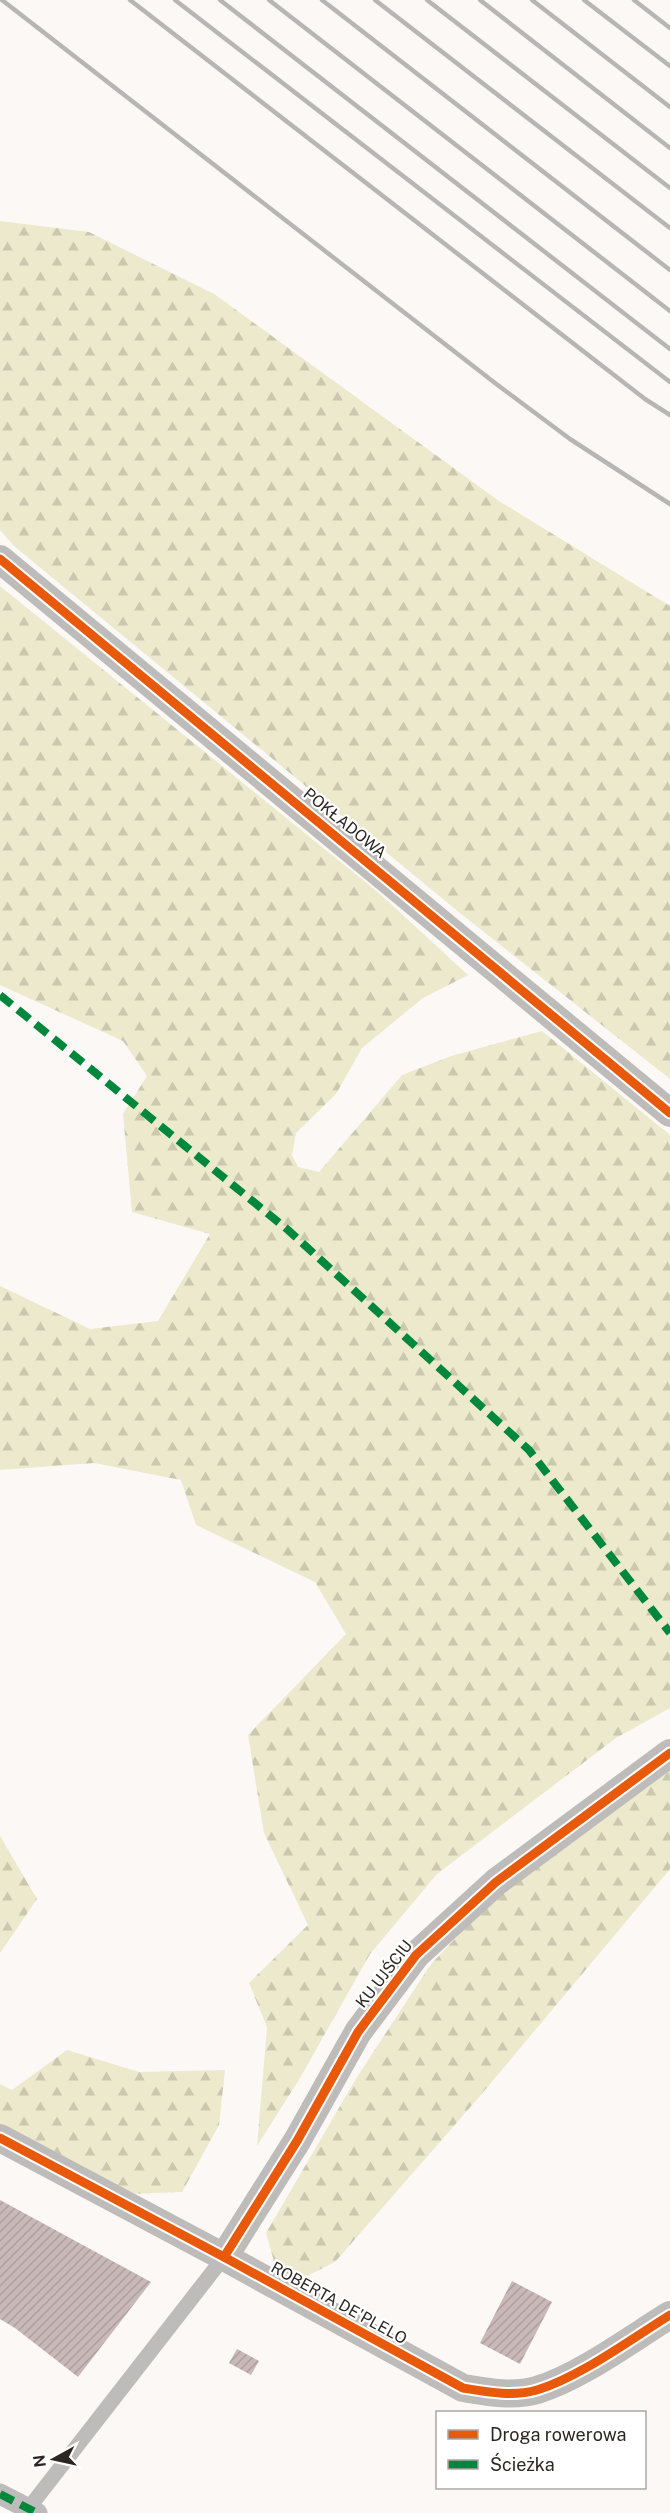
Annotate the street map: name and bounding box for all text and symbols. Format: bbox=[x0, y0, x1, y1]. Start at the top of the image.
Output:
street label: POKŁADOWA bbox=[300, 784, 390, 862]
street label: KU UJŚCIU bbox=[351, 1936, 416, 2011]
street label: ROBERTA DE'PLELO bbox=[268, 2258, 410, 2348]
legend bbox=[436, 2411, 646, 2489]
text: Droga rowerowa bbox=[490, 2424, 626, 2445]
north arrow bbox=[24, 2429, 84, 2489]
text: N bbox=[29, 2453, 50, 2469]
text: Ścieżka bbox=[490, 2453, 555, 2475]

